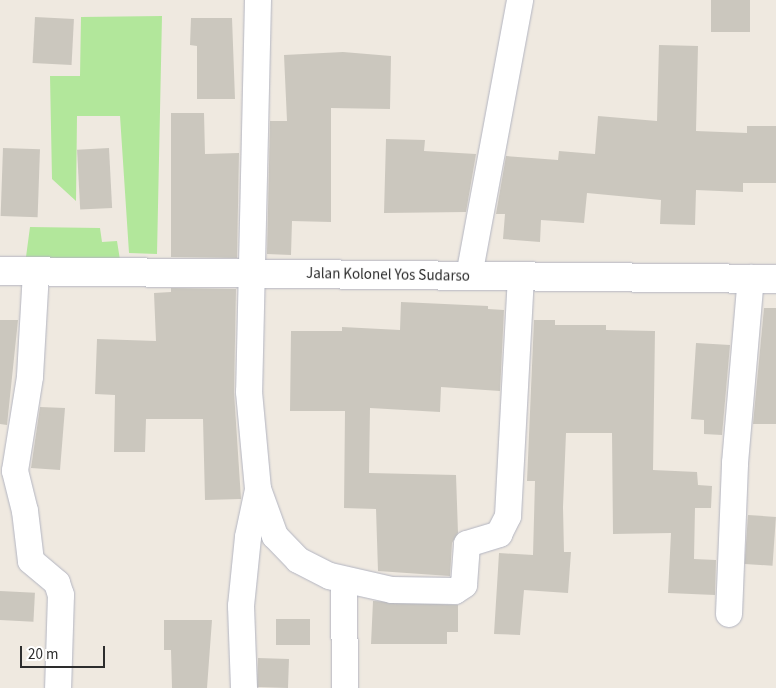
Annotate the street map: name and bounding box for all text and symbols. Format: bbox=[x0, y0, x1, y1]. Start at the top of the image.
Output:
street label: Jalan Kolonel Yos Sudarso bbox=[306, 265, 470, 285]
scale bar bbox=[22, 636, 108, 668]
text: 20 m bbox=[28, 644, 58, 665]

